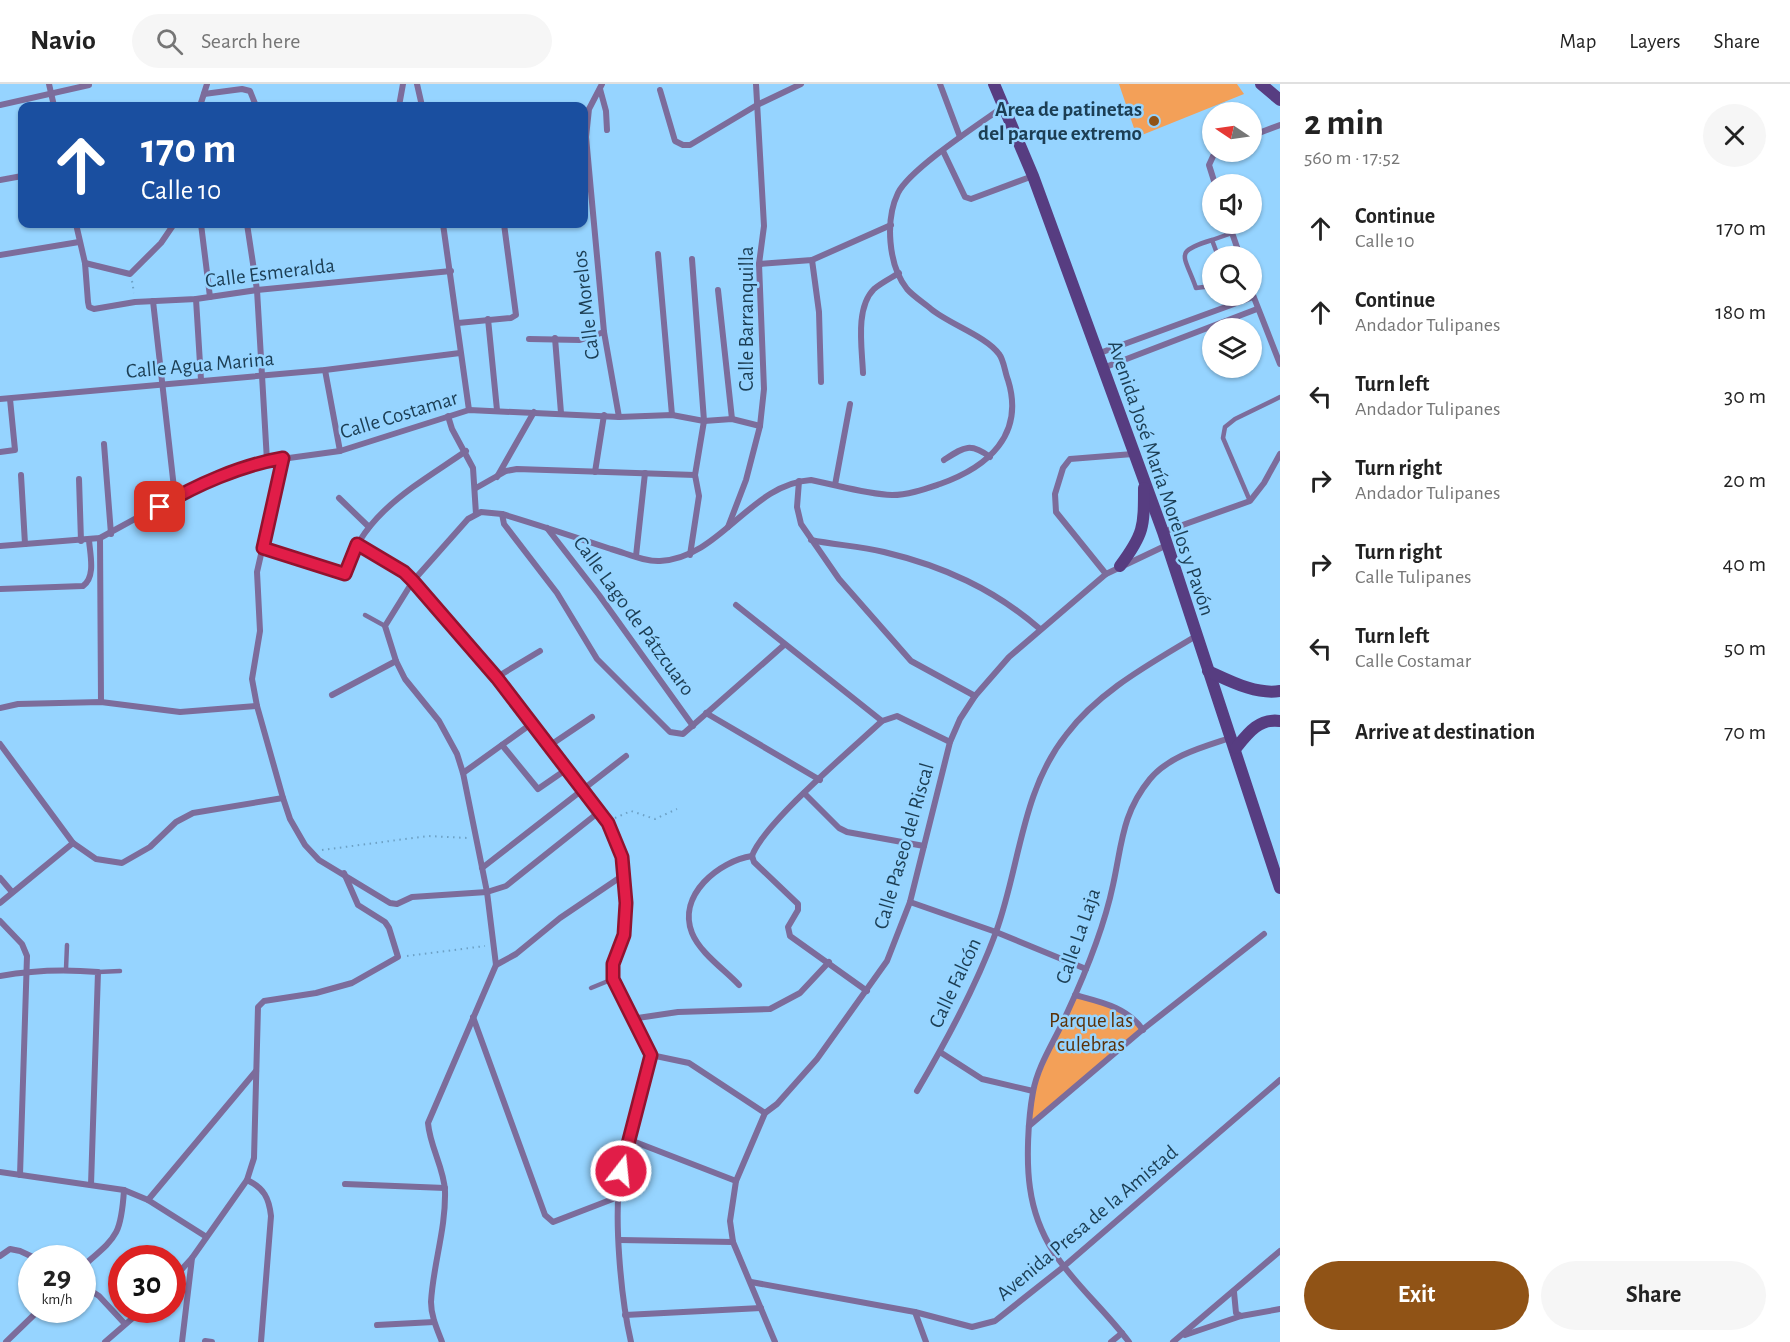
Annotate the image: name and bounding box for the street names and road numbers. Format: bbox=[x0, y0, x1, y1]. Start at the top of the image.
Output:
street label: Calle Barranquilla bbox=[736, 246, 757, 392]
street label: Calle Morelos bbox=[569, 249, 603, 361]
street label: Calle Esmeralda bbox=[204, 255, 336, 291]
street label: Avenida José María Morelos y Pavón bbox=[1104, 338, 1218, 618]
street label: Calle Agua Marina bbox=[125, 348, 275, 382]
street label: Calle Costamar bbox=[338, 387, 461, 443]
street label: Calle Lago de Pátzcuaro bbox=[569, 533, 699, 699]
street label: Calle Paseo del Riscal bbox=[870, 760, 938, 932]
street label: Calle La Laja bbox=[1052, 885, 1104, 987]
street label: Calle Falcón bbox=[925, 935, 985, 1031]
street label: Avenida Presa de la Amistad bbox=[992, 1141, 1182, 1305]

